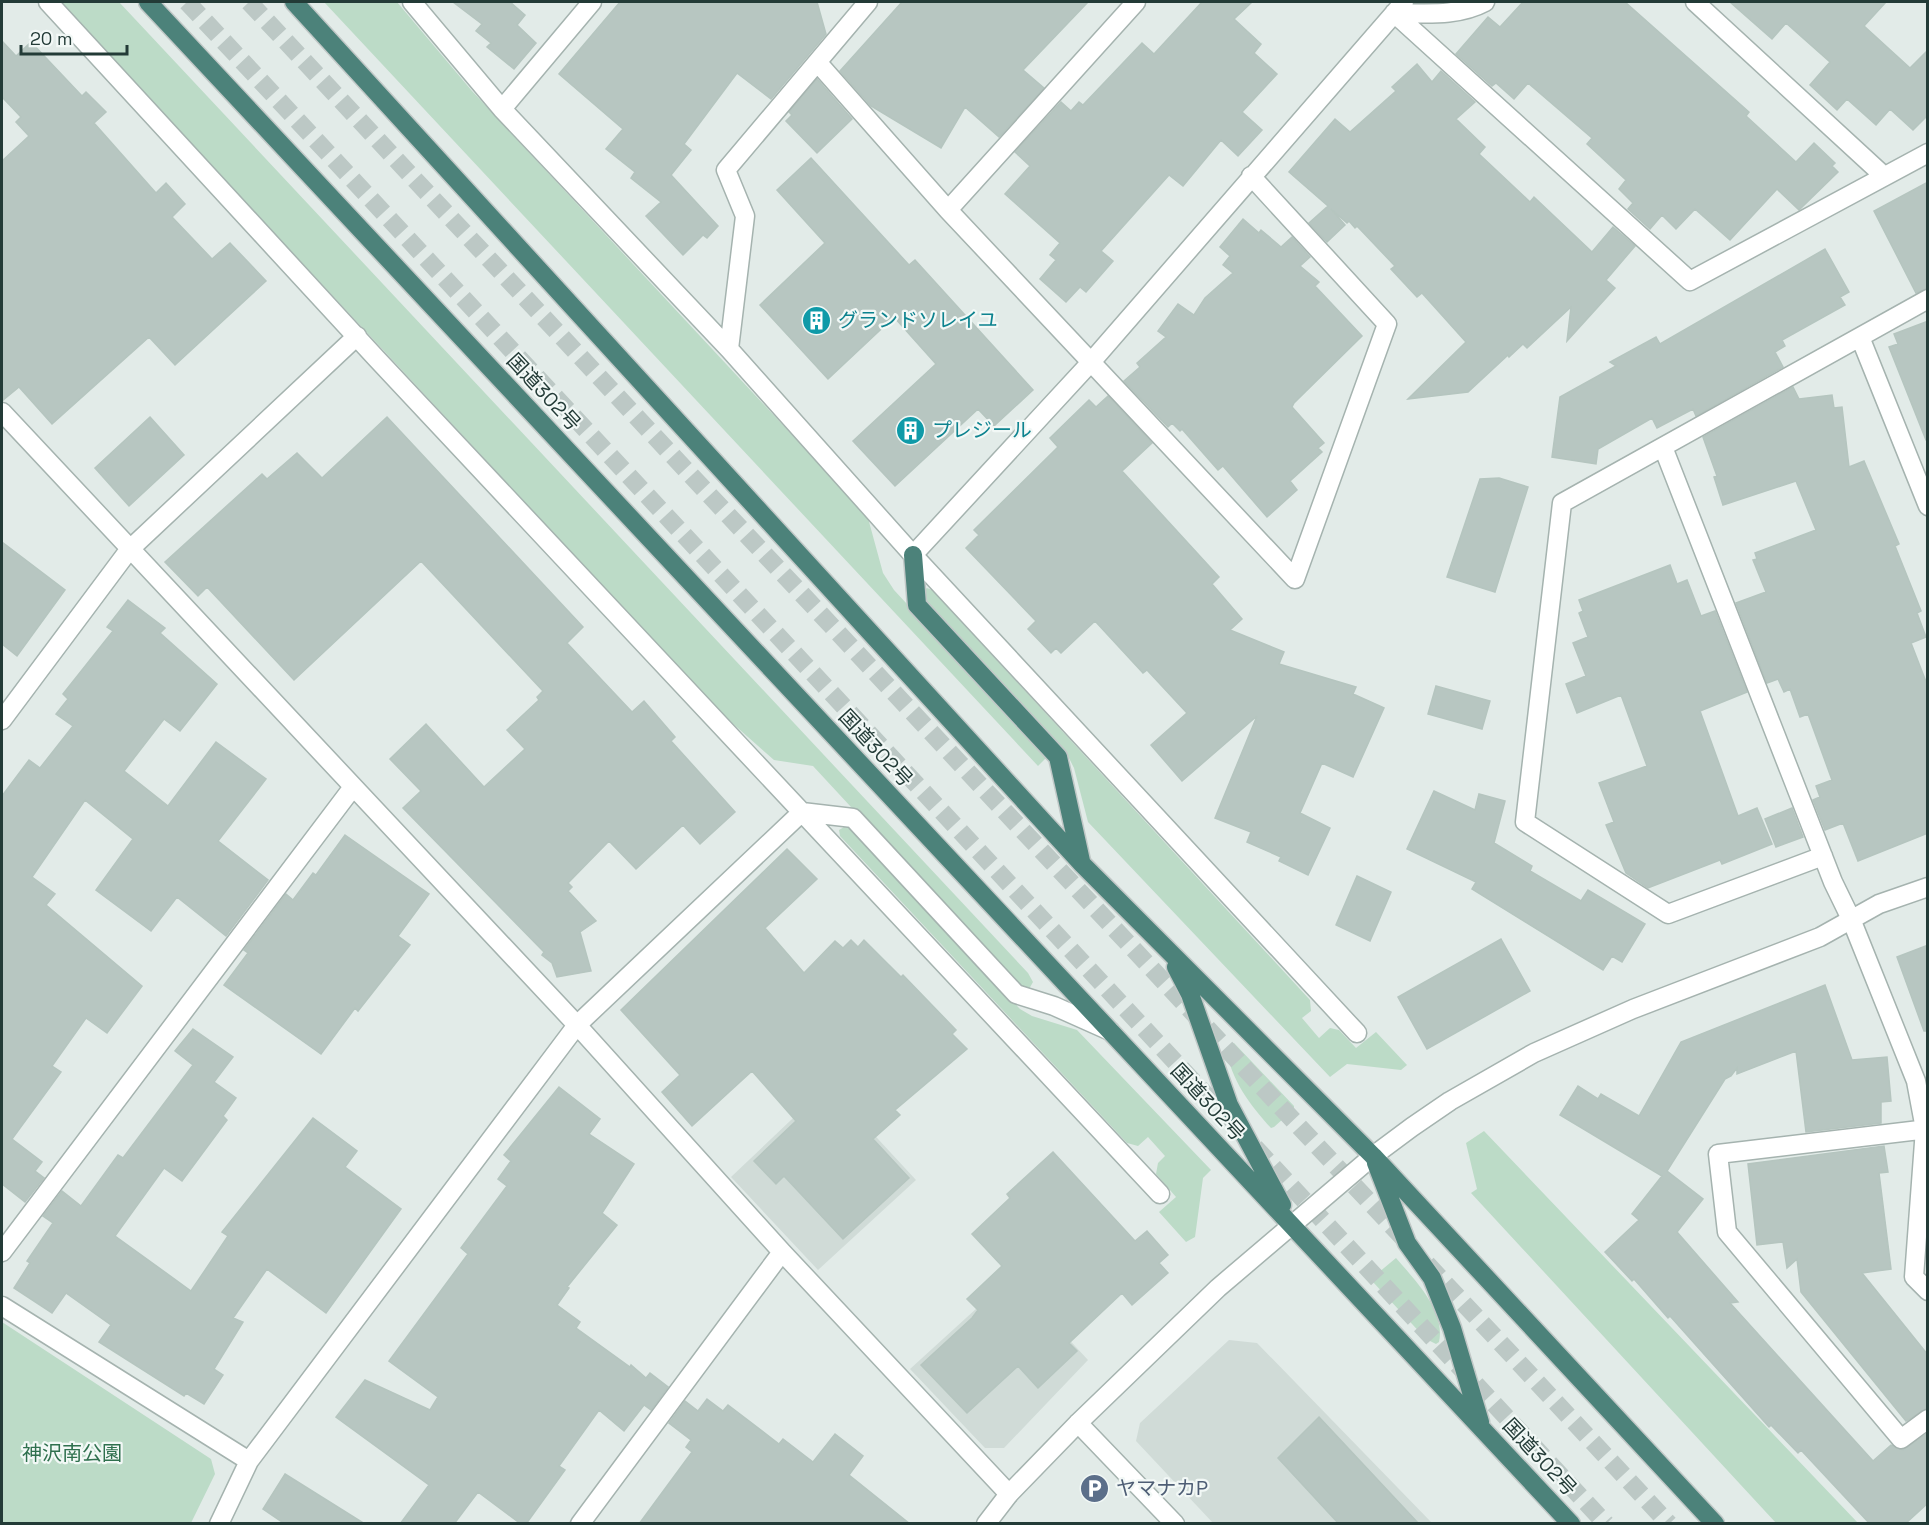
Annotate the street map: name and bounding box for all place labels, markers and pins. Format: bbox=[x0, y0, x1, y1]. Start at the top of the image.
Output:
building icon: グランドソレイユ bbox=[801, 304, 833, 336]
place label: グランドソレイユ bbox=[838, 307, 998, 333]
building icon: プレジール bbox=[895, 414, 927, 446]
place label: プレジール bbox=[932, 417, 1032, 443]
parking icon: ヤマナカP bbox=[1079, 1472, 1111, 1504]
place label: ヤマナカP bbox=[1116, 1475, 1208, 1501]

